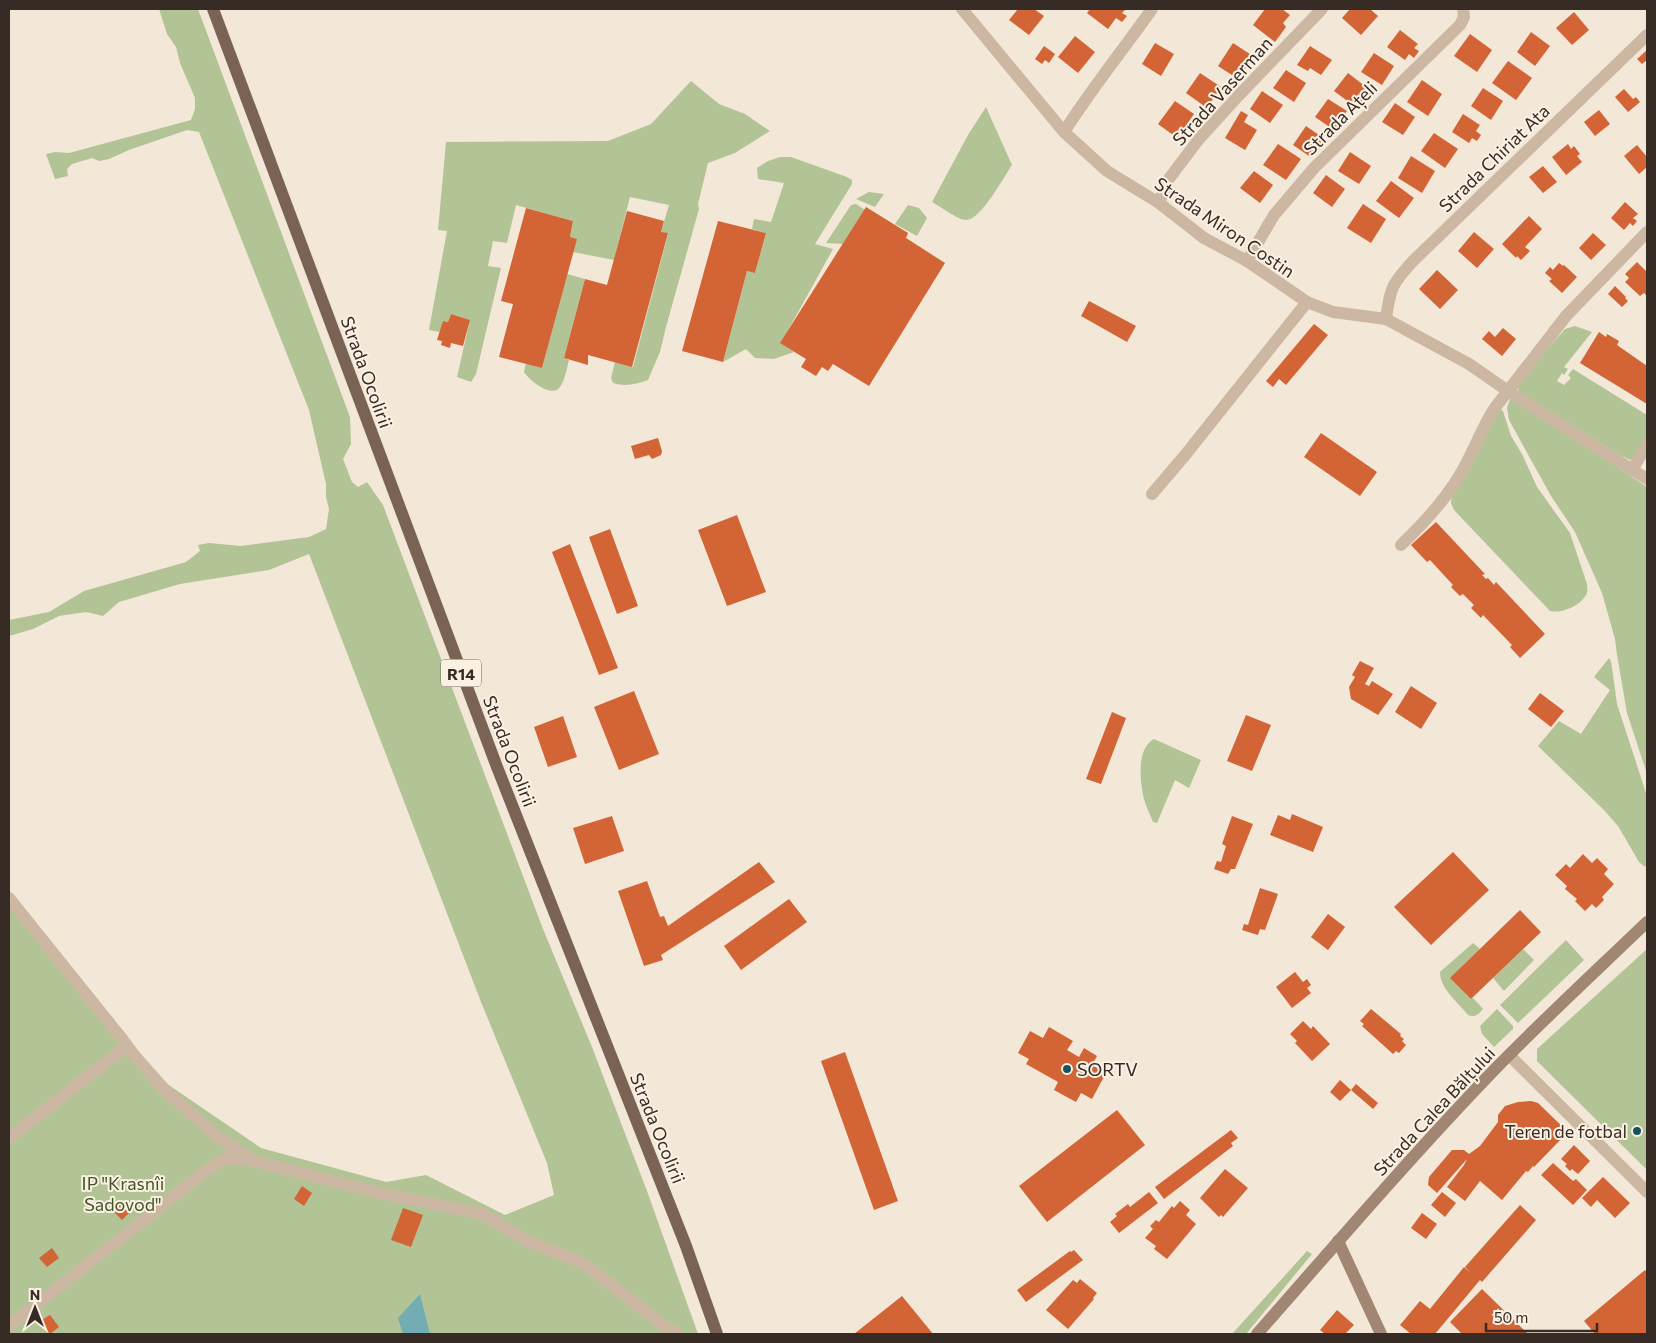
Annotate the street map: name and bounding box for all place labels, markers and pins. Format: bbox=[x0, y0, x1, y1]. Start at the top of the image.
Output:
place label: SORTV bbox=[1077, 1058, 1138, 1080]
marker: SORTV bbox=[1061, 1063, 1073, 1075]
place label: Teren de fotbal bbox=[1505, 1120, 1627, 1142]
marker: Teren de fotbal bbox=[1631, 1125, 1643, 1137]

